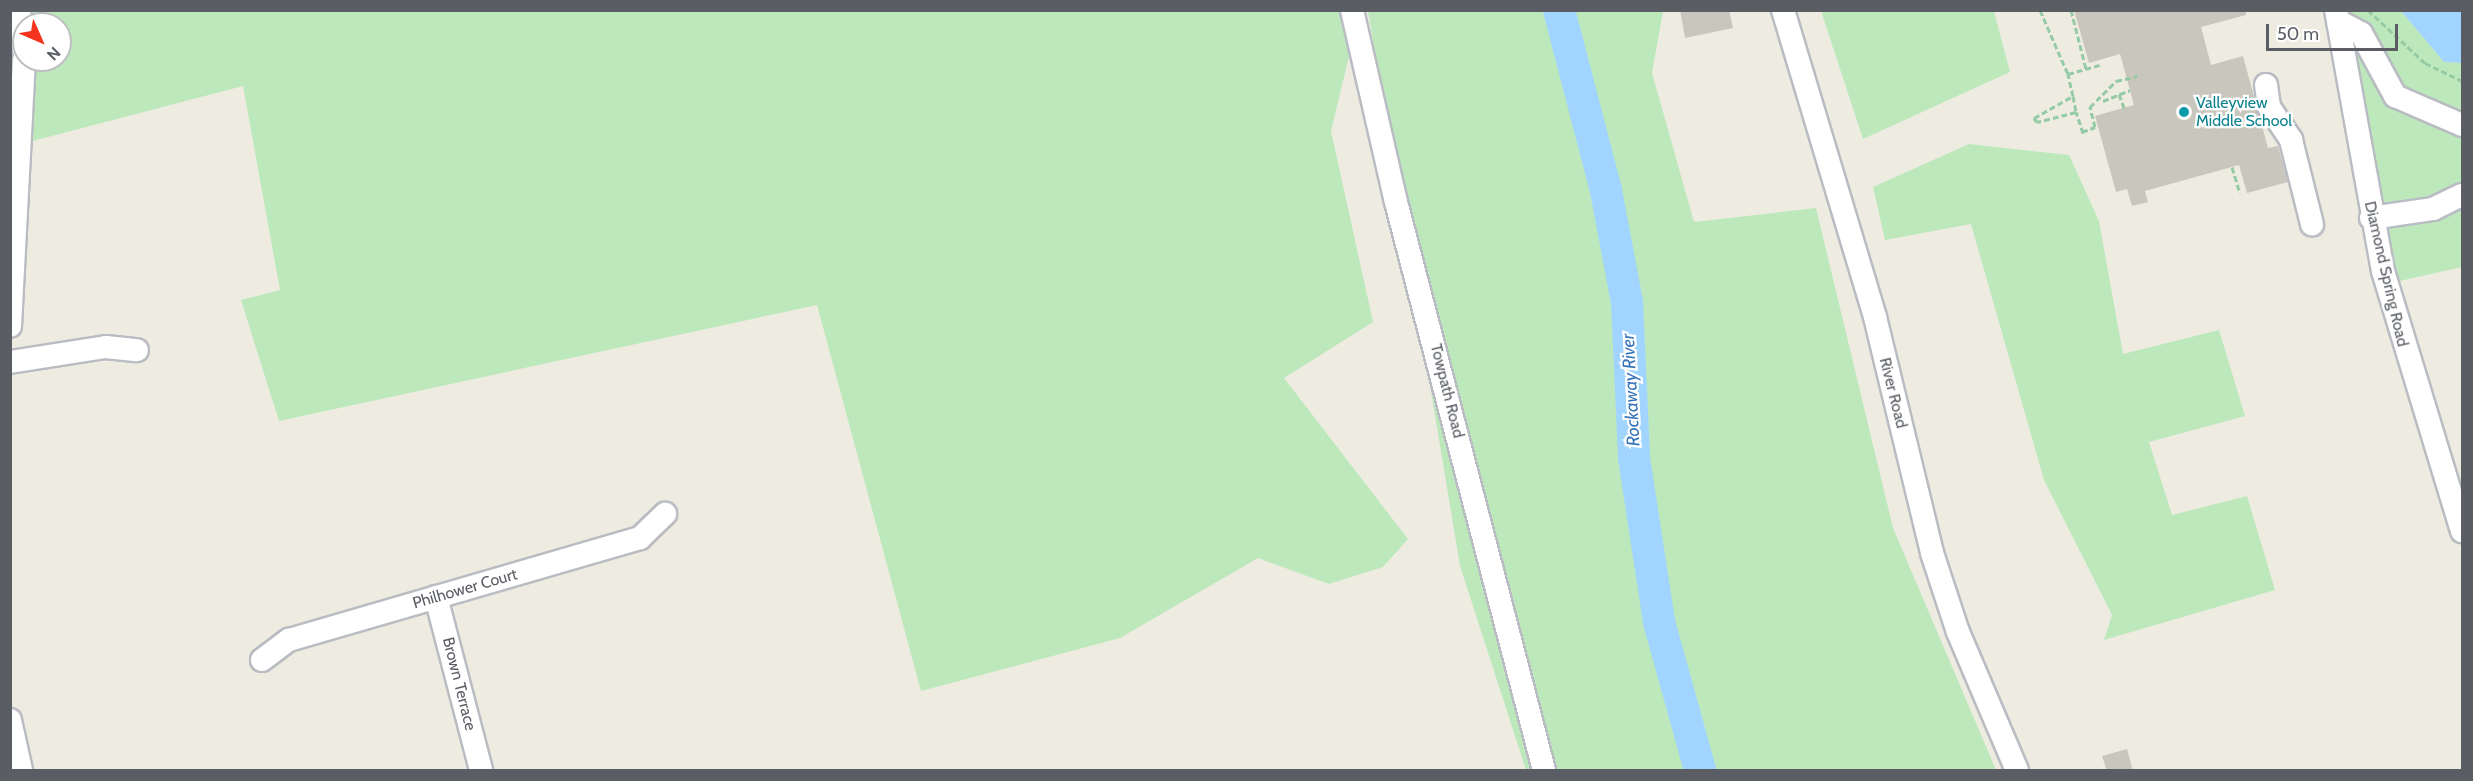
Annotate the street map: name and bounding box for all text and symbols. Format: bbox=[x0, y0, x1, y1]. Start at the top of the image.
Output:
north arrow bbox=[12, 12, 72, 72]
scale bar bbox=[2269, 12, 2401, 50]
text: 50 m bbox=[2277, 23, 2319, 45]
text: N bbox=[43, 43, 64, 64]
place label: Valleyview Middle School bbox=[2196, 93, 2292, 131]
marker: Valleyview Middle School bbox=[2177, 105, 2191, 119]
street label: Diamond Spring Road bbox=[2360, 199, 2412, 349]
water label: Rockaway River bbox=[1617, 333, 1645, 447]
street label: Towpath Road bbox=[1426, 342, 1468, 440]
street label: River Road bbox=[1875, 356, 1911, 430]
street label: Philhower Court bbox=[410, 565, 520, 613]
street label: Brown Terrace bbox=[438, 635, 480, 733]

